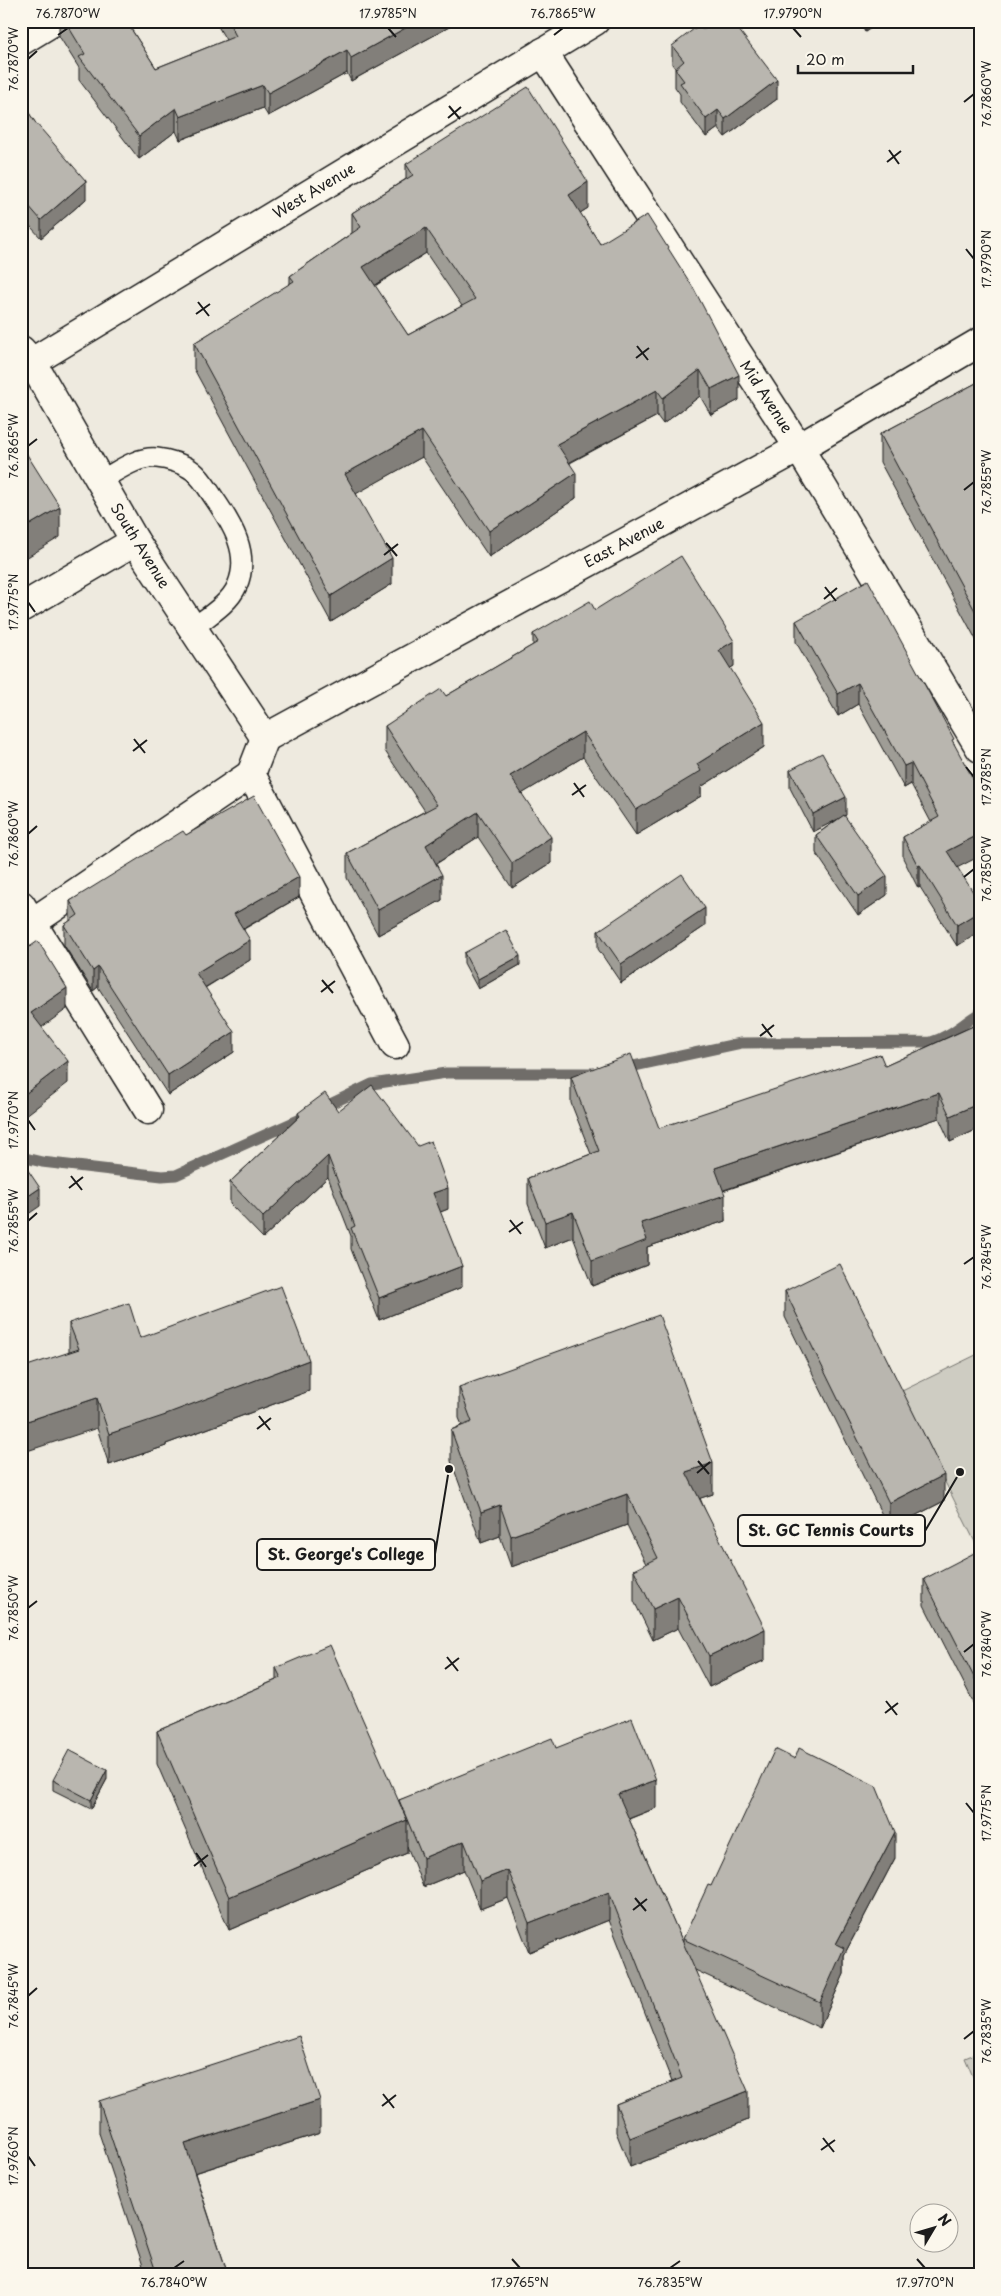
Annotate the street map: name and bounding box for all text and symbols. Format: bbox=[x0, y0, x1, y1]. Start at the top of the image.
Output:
text: 76.7870°W bbox=[36, 4, 101, 22]
text: 17.9785°N bbox=[359, 4, 417, 22]
text: 76.7865°W bbox=[530, 4, 596, 22]
text: 17.9790°N bbox=[764, 4, 822, 22]
text: 76.7870°W bbox=[4, 26, 22, 91]
scale bar bbox=[798, 42, 914, 74]
text: 20 m bbox=[806, 47, 845, 70]
text: 76.7860°W bbox=[977, 60, 995, 127]
street label: West Avenue bbox=[268, 156, 359, 223]
text: 17.9790°N bbox=[977, 230, 995, 288]
street label: Mid Avenue bbox=[735, 355, 799, 437]
text: 76.7865°W bbox=[4, 413, 22, 479]
text: 76.7855°W bbox=[977, 449, 995, 514]
street label: South Avenue bbox=[106, 498, 177, 592]
street label: East Avenue bbox=[579, 511, 668, 573]
text: 17.9775°N bbox=[4, 574, 22, 630]
text: 17.9785°N bbox=[977, 748, 995, 806]
text: 76.7860°W bbox=[4, 800, 22, 867]
text: 76.7850°W bbox=[977, 836, 995, 902]
text: 17.9770°N bbox=[4, 1091, 22, 1149]
text: 76.7855°W bbox=[4, 1188, 22, 1253]
text: 76.7845°W bbox=[977, 1224, 995, 1289]
callout: St. GC Tennis Courts bbox=[738, 1515, 925, 1546]
text: St. GC Tennis Courts bbox=[748, 1517, 914, 1541]
callout: St. George's College bbox=[257, 1539, 435, 1570]
text: St. George's College bbox=[268, 1541, 425, 1565]
text: 76.7850°W bbox=[4, 1575, 22, 1641]
text: 76.7840°W bbox=[977, 1610, 995, 1677]
text: 17.9775°N bbox=[977, 1785, 995, 1841]
text: 76.7845°W bbox=[4, 1963, 22, 2028]
text: 76.7835°W bbox=[977, 1998, 995, 2063]
text: 17.9760°N bbox=[4, 2126, 22, 2186]
north arrow bbox=[908, 2204, 958, 2254]
text: N bbox=[933, 2209, 956, 2231]
text: 76.7840°W bbox=[141, 2273, 208, 2291]
text: 17.9765°N bbox=[491, 2273, 549, 2291]
text: 76.7835°W bbox=[638, 2273, 703, 2291]
text: 17.9770°N bbox=[896, 2273, 954, 2291]

